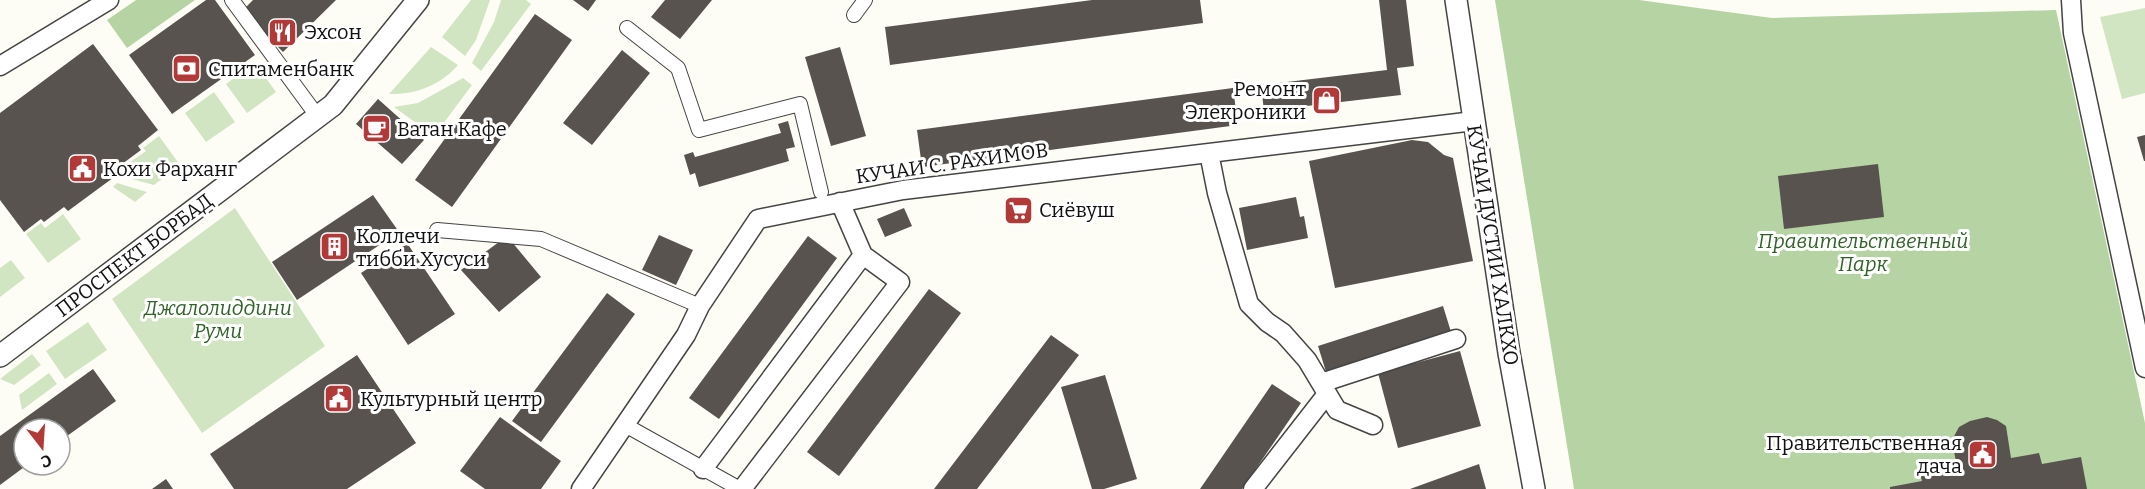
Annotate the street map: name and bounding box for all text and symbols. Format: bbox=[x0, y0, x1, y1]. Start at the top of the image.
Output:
restaurant icon: Эхсон bbox=[267, 16, 299, 48]
place label: Эхсон bbox=[304, 20, 362, 44]
bank icon: Спитаменбанк bbox=[171, 53, 203, 85]
place label: Спитаменбанк bbox=[208, 57, 354, 81]
place label: Ремонт Элекроники bbox=[1185, 77, 1306, 124]
shop icon: Ремонт Элекроники bbox=[1311, 84, 1343, 116]
cafe icon: Ватан Кафе bbox=[360, 113, 392, 145]
place label: Ватан Кафе bbox=[397, 117, 507, 141]
street label: КӮЧАИ ДУСТИИ ХАЛКХО bbox=[1462, 123, 1524, 367]
street label: КУЧАИ С. РАХИМОВ bbox=[854, 138, 1050, 188]
public building icon: Кохи Фарханг bbox=[66, 153, 98, 185]
place label: Кохи Фарханг bbox=[103, 157, 237, 181]
street label: ПРОСПЕКТ БОРБАД bbox=[51, 188, 217, 322]
supermarket icon: Сиёвуш bbox=[1002, 194, 1034, 226]
place label: Сиёвуш bbox=[1039, 198, 1115, 222]
place label: Коллечи тибби Хусуси bbox=[356, 224, 487, 271]
park label: Правительственный Парк bbox=[1758, 229, 1968, 276]
building icon: Коллечи тибби Хусуси bbox=[319, 231, 351, 263]
park label: Джалолиддини Руми bbox=[142, 296, 292, 343]
public building icon: Культурный центр bbox=[323, 383, 355, 415]
place label: Культурный центр bbox=[360, 387, 542, 411]
north arrow bbox=[12, 417, 72, 477]
place label: Правительственная дача bbox=[1766, 431, 1962, 478]
public building icon: Правительственная дача bbox=[1967, 439, 1999, 471]
text: С bbox=[39, 450, 54, 471]

